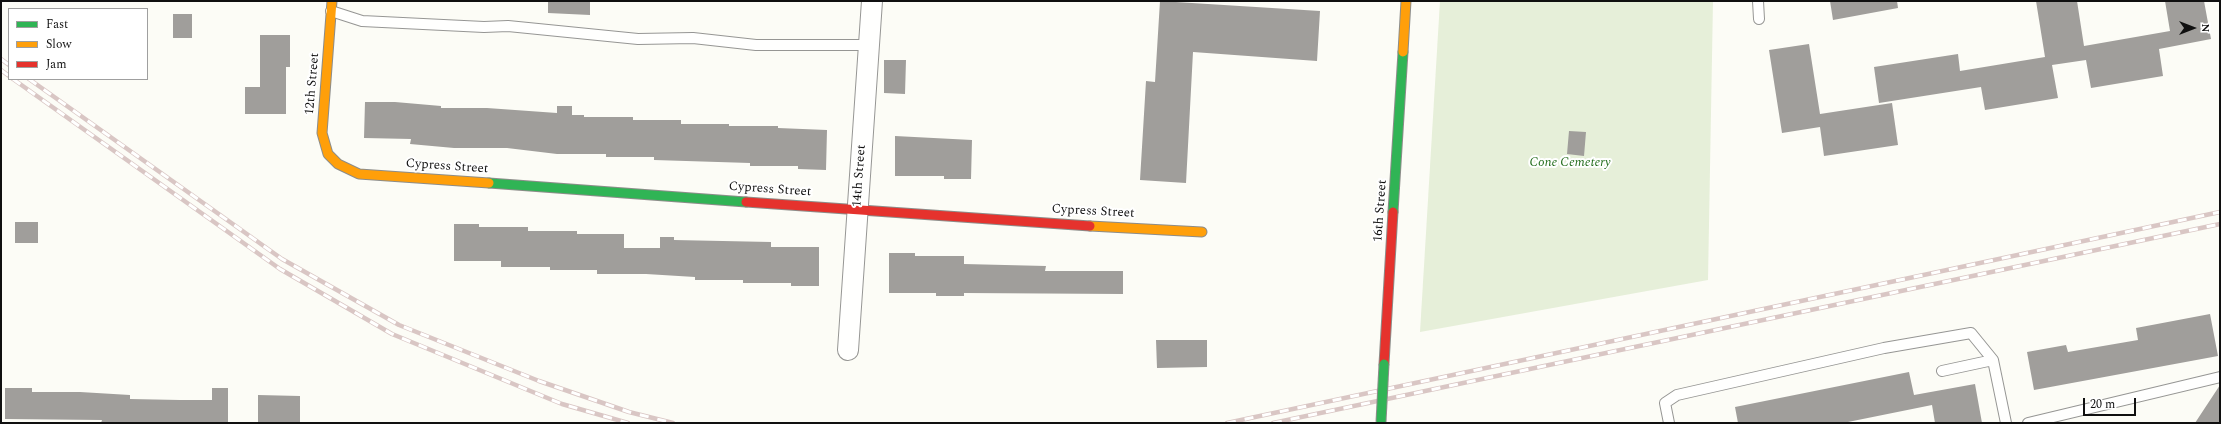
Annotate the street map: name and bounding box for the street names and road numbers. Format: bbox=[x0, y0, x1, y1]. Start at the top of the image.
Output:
street label: 12th Street bbox=[303, 52, 323, 116]
street label: 14th Street bbox=[850, 144, 870, 208]
street label: Cypress Street bbox=[405, 156, 489, 178]
street label: Cypress Street bbox=[728, 179, 812, 201]
street label: 16th Street bbox=[1371, 179, 1391, 243]
street label: Cypress Street bbox=[1051, 202, 1135, 222]

